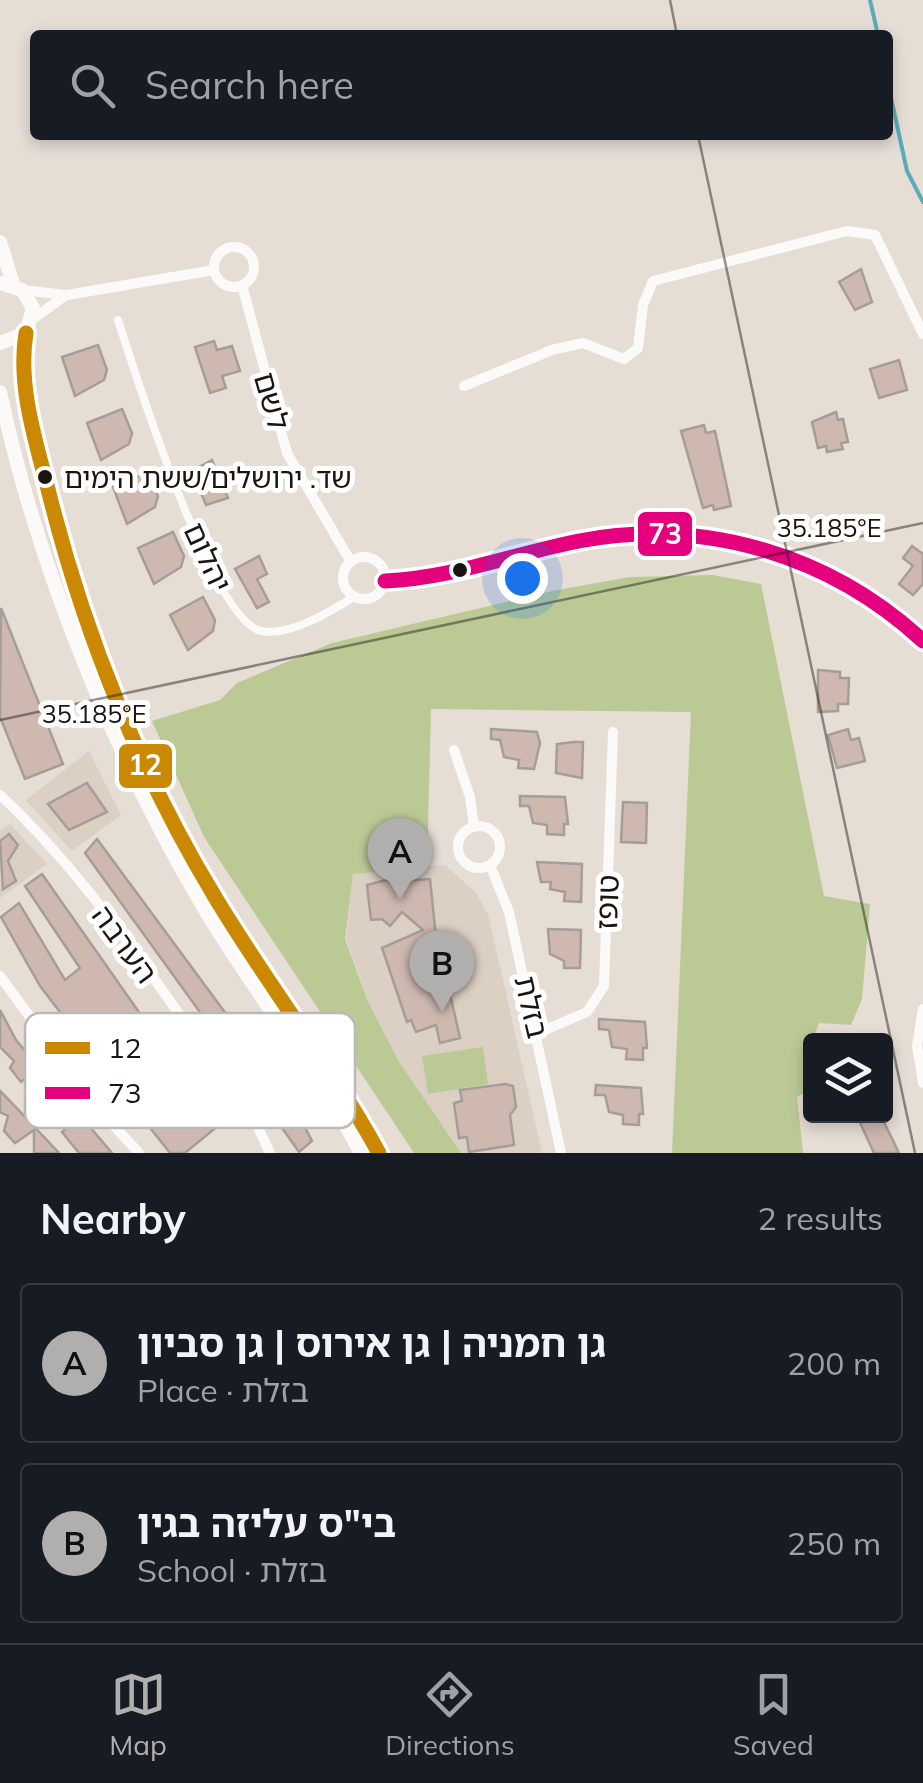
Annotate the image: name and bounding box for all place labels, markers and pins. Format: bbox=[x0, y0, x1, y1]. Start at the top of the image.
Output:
place label: שד. ירושלים/ששת הימים bbox=[64, 460, 352, 495]
marker: שד. ירושלים/ששת הימים bbox=[35, 467, 55, 487]
unlabelled marker bbox=[450, 560, 470, 580]
pin: A bbox=[368, 818, 432, 900]
pin: B bbox=[410, 930, 474, 1012]

